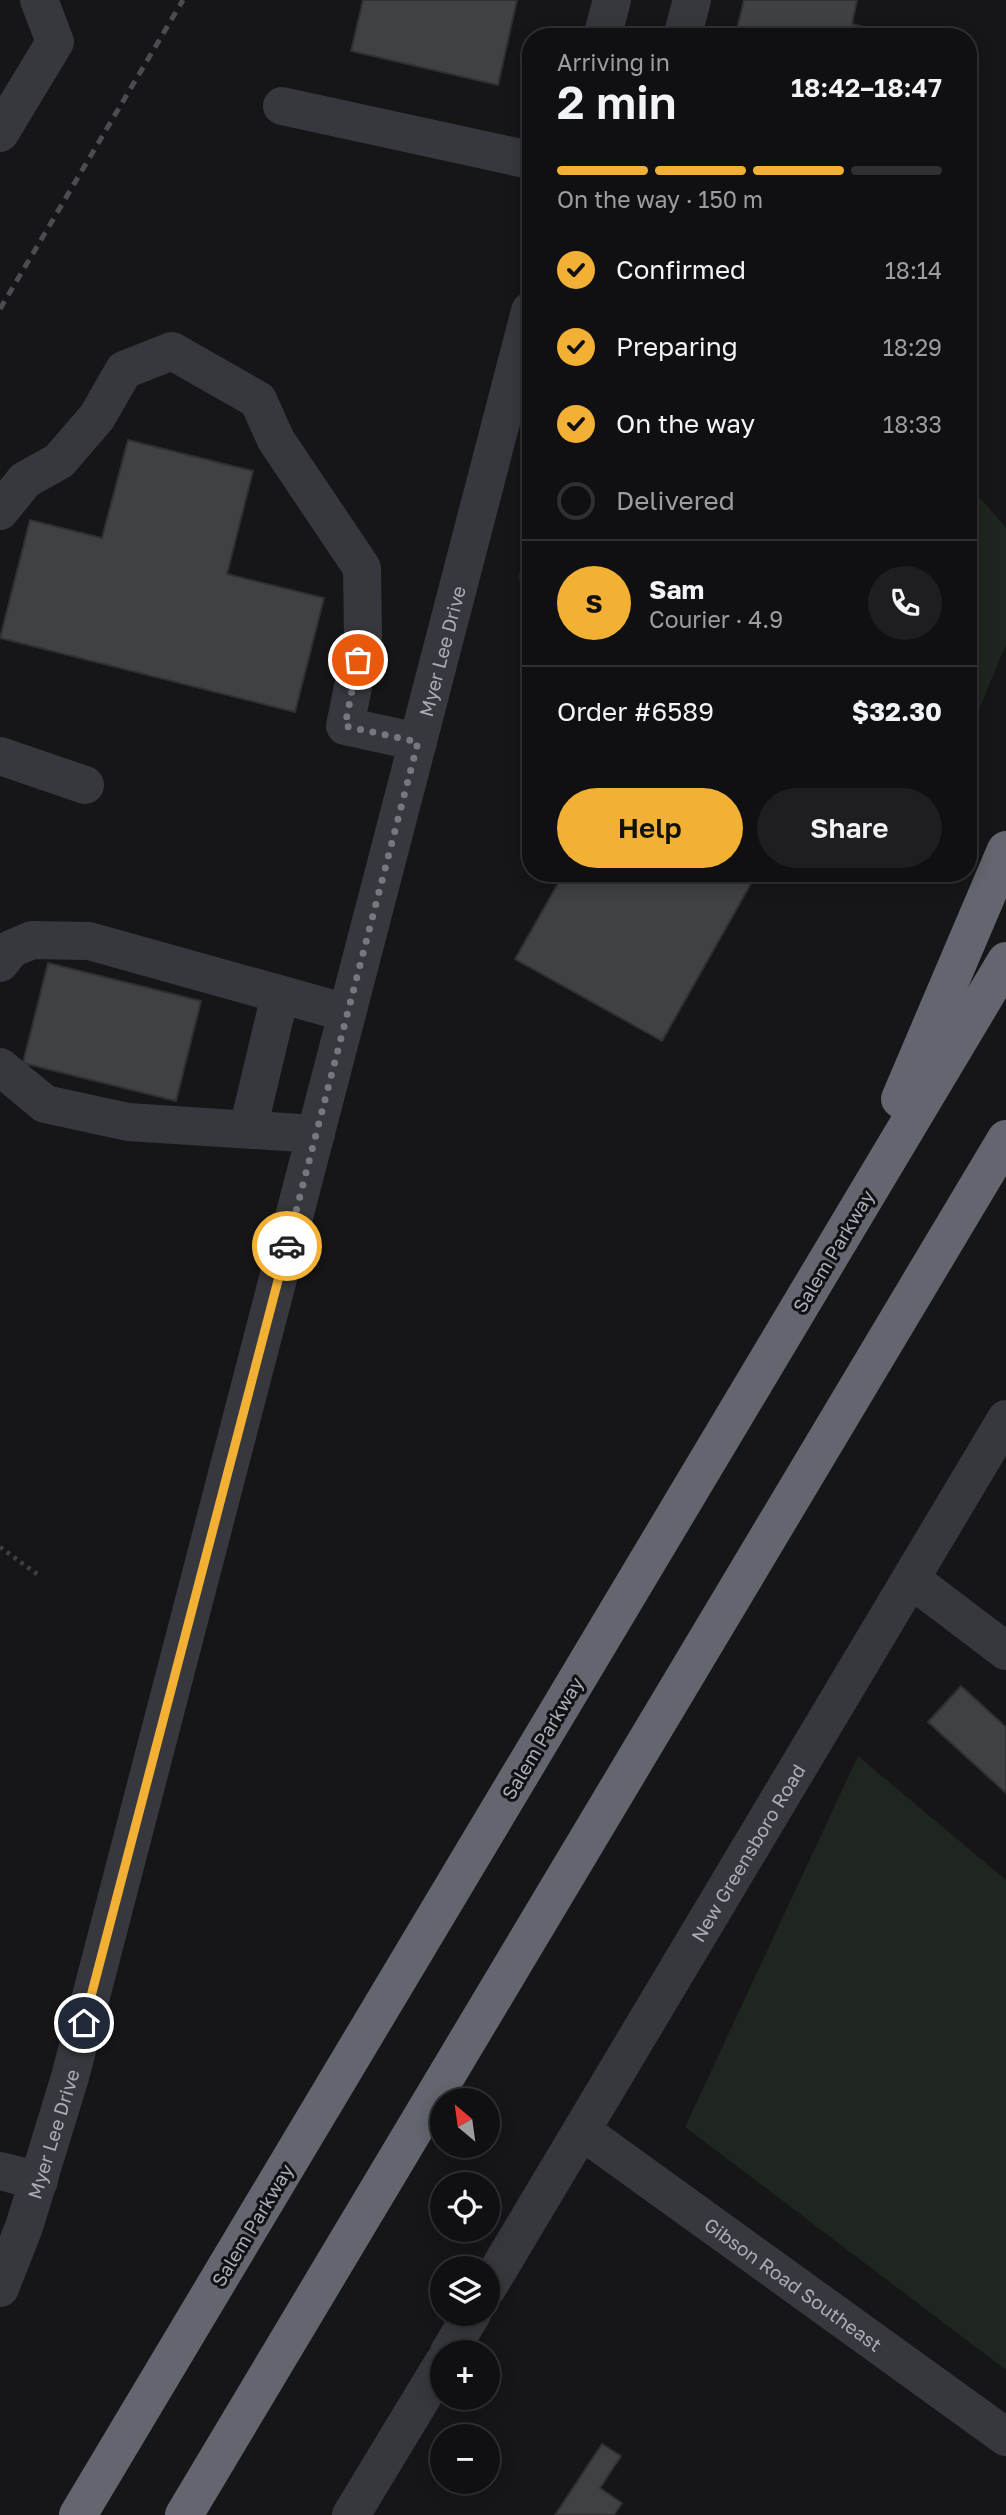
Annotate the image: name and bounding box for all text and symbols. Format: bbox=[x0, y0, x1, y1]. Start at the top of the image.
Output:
text: Arriving in bbox=[557, 48, 670, 76]
text: 18:42–18:47 bbox=[791, 72, 942, 103]
text: 2 min bbox=[557, 74, 677, 129]
text: On the way · 150 m bbox=[557, 185, 763, 213]
icon: check bbox=[557, 251, 595, 289]
text: Confirmed bbox=[616, 254, 746, 285]
text: 18:14 bbox=[885, 256, 942, 284]
icon: check bbox=[557, 328, 595, 366]
text: Preparing bbox=[616, 331, 738, 362]
text: 18:29 bbox=[883, 333, 942, 361]
icon: check bbox=[557, 405, 595, 443]
text: On the way bbox=[616, 408, 755, 439]
text: 18:33 bbox=[883, 410, 942, 438]
text: Delivered bbox=[616, 485, 735, 516]
button: phone bbox=[868, 566, 942, 640]
text: Sam bbox=[649, 574, 704, 605]
street label: Myer Lee Drive bbox=[413, 583, 470, 719]
text: S bbox=[585, 588, 603, 619]
text: Courier · 4.9 bbox=[649, 605, 783, 633]
pin bbox=[328, 630, 388, 690]
icon: bag bbox=[339, 641, 377, 679]
text: Order #6589 bbox=[557, 696, 714, 727]
text: $32.30 bbox=[852, 696, 942, 727]
button: Help bbox=[557, 788, 743, 868]
button: Share bbox=[757, 788, 942, 868]
street label: Salem Parkway bbox=[787, 1185, 879, 1316]
courier bbox=[252, 1211, 322, 1281]
icon: car bbox=[268, 1227, 306, 1265]
street label: Salem Parkway bbox=[496, 1672, 588, 1803]
street label: New Greensboro Road bbox=[685, 1759, 809, 1946]
pin bbox=[54, 1993, 114, 2053]
icon: home bbox=[65, 2004, 103, 2042]
street label: Myer Lee Drive bbox=[22, 2067, 83, 2201]
north arrow bbox=[430, 2088, 500, 2158]
map controls bbox=[430, 2088, 500, 2494]
street label: Salem Parkway bbox=[206, 2159, 298, 2290]
button: locate bbox=[430, 2172, 500, 2242]
street label: Gibson Road Southeast bbox=[700, 2212, 887, 2355]
button: layers bbox=[430, 2256, 500, 2326]
button: + bbox=[430, 2340, 500, 2410]
button: − bbox=[430, 2424, 500, 2494]

